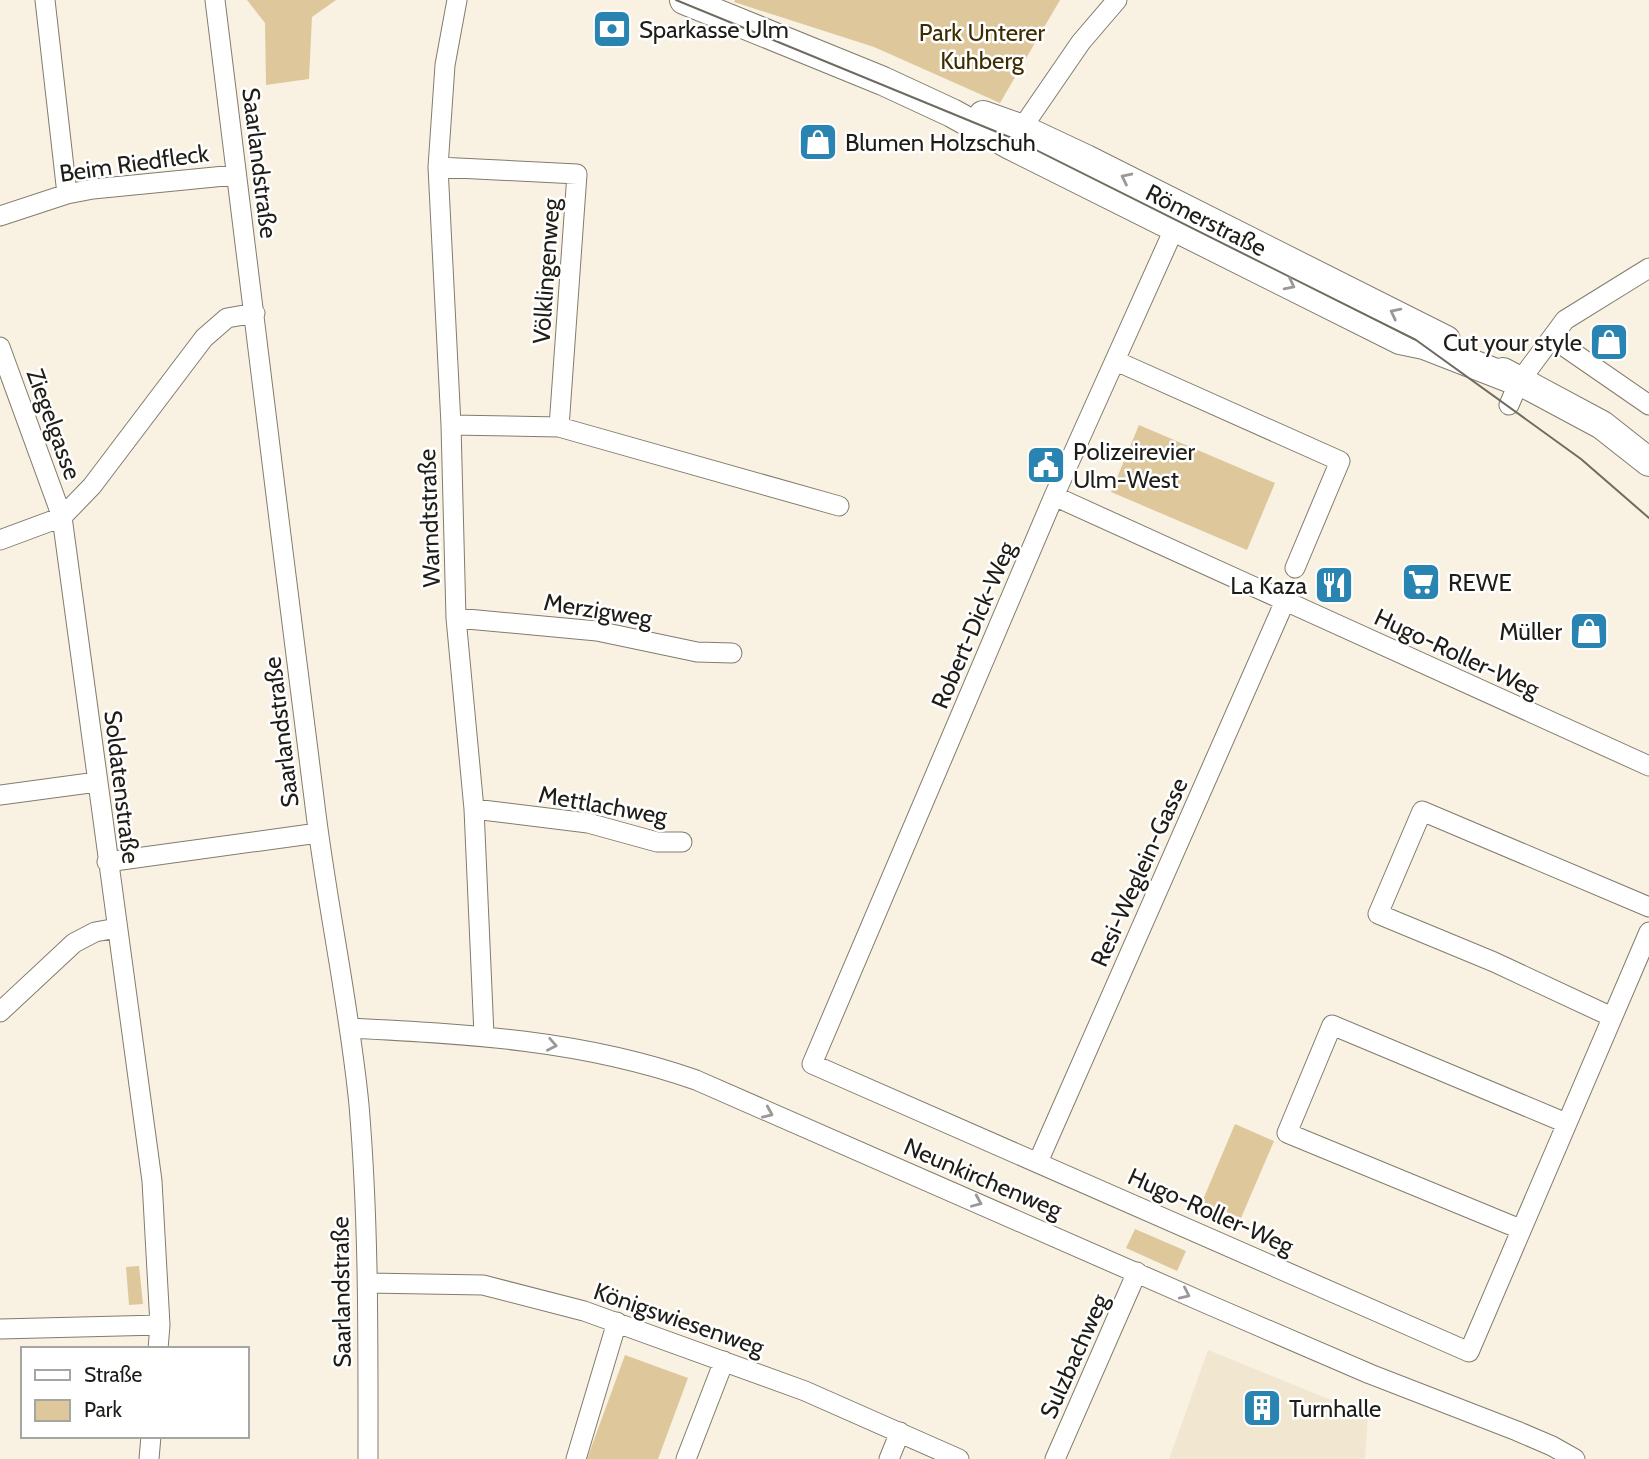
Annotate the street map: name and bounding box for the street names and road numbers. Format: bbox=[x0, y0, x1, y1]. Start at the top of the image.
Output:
street label: Saarlandstraße bbox=[236, 86, 284, 240]
street label: Beim Riedfleck bbox=[57, 138, 211, 188]
street label: Römerstraße bbox=[1141, 177, 1272, 262]
street label: Völklingenweg bbox=[526, 196, 566, 345]
street label: Ziegelgasse bbox=[21, 365, 87, 483]
street label: Warndtstraße bbox=[412, 448, 446, 588]
street label: Robert-Dick-Weg bbox=[925, 536, 1022, 713]
street label: Merzigweg bbox=[542, 587, 655, 633]
street label: Hugo-Roller-Weg bbox=[1370, 602, 1545, 704]
street label: Saarlandstraße bbox=[257, 655, 305, 809]
street label: Soldatenstraße bbox=[98, 709, 146, 865]
street label: Resi-Weglein-Gasse bbox=[1084, 773, 1194, 971]
street label: Mettlachweg bbox=[536, 779, 671, 831]
street label: Neunkirchenweg bbox=[900, 1132, 1067, 1225]
street label: Hugo-Roller-Weg bbox=[1124, 1161, 1299, 1261]
street label: Saarlandstraße bbox=[325, 1216, 357, 1368]
street label: Königswiesenweg bbox=[590, 1276, 769, 1362]
street label: Sulzbachweg bbox=[1034, 1288, 1115, 1423]

